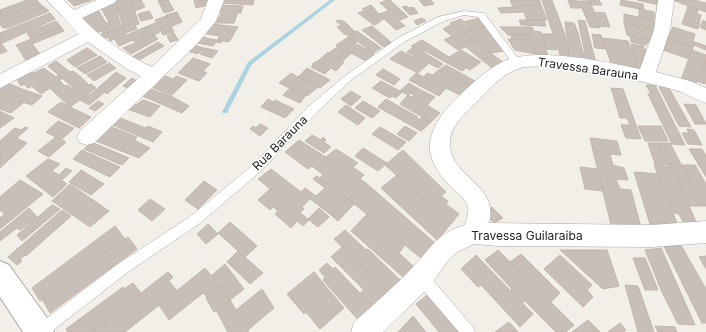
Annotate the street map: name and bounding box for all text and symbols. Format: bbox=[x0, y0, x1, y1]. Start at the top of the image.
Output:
street label: Travessa Barauna bbox=[537, 54, 639, 83]
street label: Rua Barauna bbox=[249, 112, 310, 173]
street label: Travessa Guilaraiba bbox=[471, 228, 583, 243]

